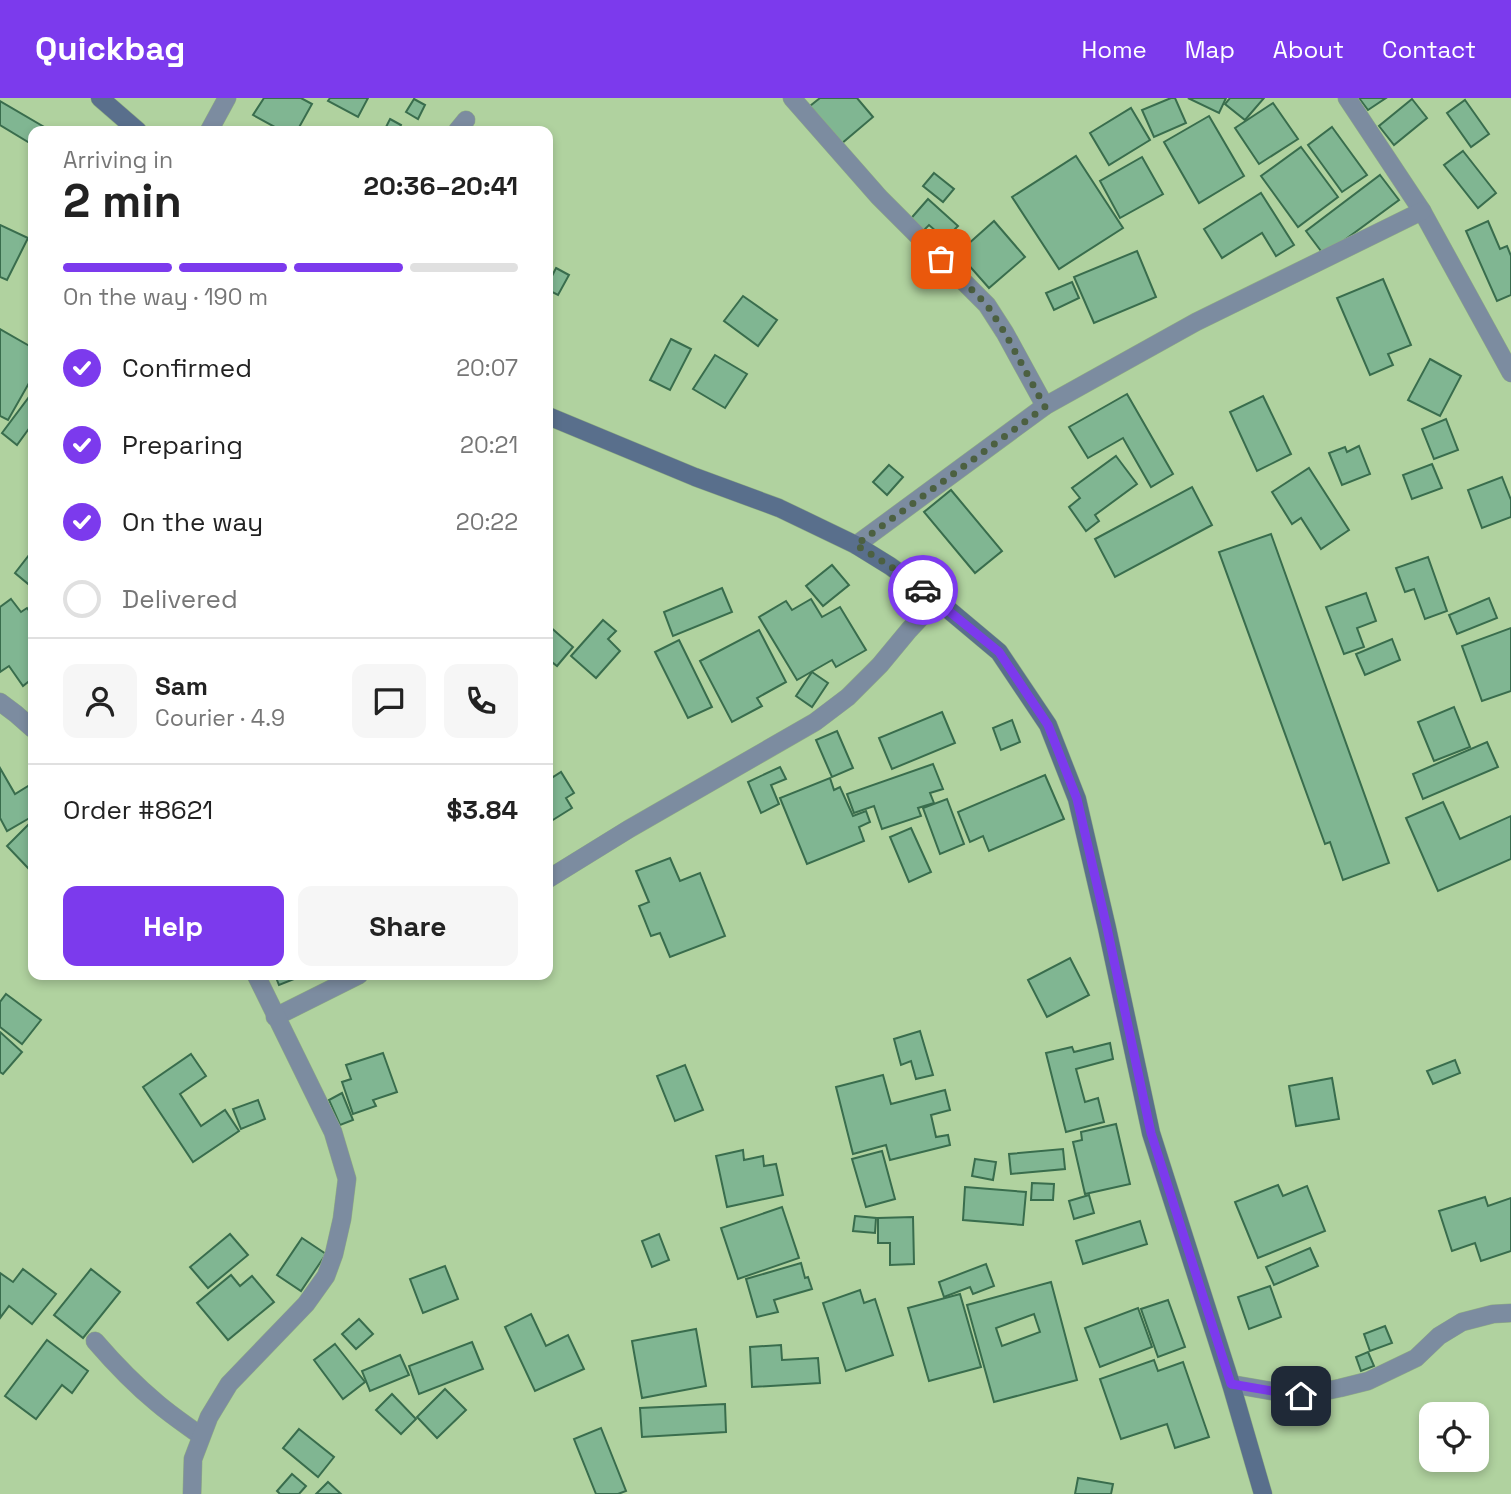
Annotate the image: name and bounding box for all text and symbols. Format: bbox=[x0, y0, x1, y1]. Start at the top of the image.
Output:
text: Quickbag bbox=[35, 28, 185, 70]
text: Home bbox=[1081, 34, 1147, 65]
text: Map bbox=[1185, 34, 1235, 65]
text: About bbox=[1273, 34, 1344, 65]
text: Contact bbox=[1382, 34, 1476, 65]
text: Arriving in bbox=[63, 145, 173, 175]
text: 20:36–20:41 bbox=[364, 169, 518, 203]
text: 2 min bbox=[63, 172, 182, 230]
pin bbox=[911, 229, 971, 289]
icon: bag bbox=[922, 240, 960, 278]
text: On the way · 190 m bbox=[63, 282, 268, 312]
icon: check bbox=[63, 349, 101, 387]
text: Confirmed bbox=[122, 351, 252, 385]
text: 20:07 bbox=[456, 353, 518, 383]
icon: check bbox=[63, 426, 101, 464]
text: Preparing bbox=[122, 428, 243, 462]
text: 20:21 bbox=[460, 430, 518, 460]
icon: check bbox=[63, 503, 101, 541]
text: On the way bbox=[122, 505, 263, 539]
text: 20:22 bbox=[456, 507, 518, 537]
courier bbox=[888, 555, 958, 625]
icon: car bbox=[904, 571, 942, 609]
text: Delivered bbox=[122, 582, 238, 616]
button: person bbox=[63, 664, 137, 738]
button: chat bbox=[352, 664, 426, 738]
button: phone bbox=[444, 664, 518, 738]
text: Sam bbox=[155, 669, 208, 703]
text: Courier · 4.9 bbox=[155, 703, 285, 733]
text: Order #8621 bbox=[63, 793, 213, 827]
text: $3.84 bbox=[447, 793, 518, 827]
button: Help bbox=[63, 886, 284, 966]
button: Share bbox=[298, 886, 518, 966]
pin bbox=[1271, 1366, 1331, 1426]
icon: home bbox=[1282, 1377, 1320, 1415]
map controls bbox=[1419, 1402, 1489, 1472]
button: locate bbox=[1419, 1402, 1489, 1472]

